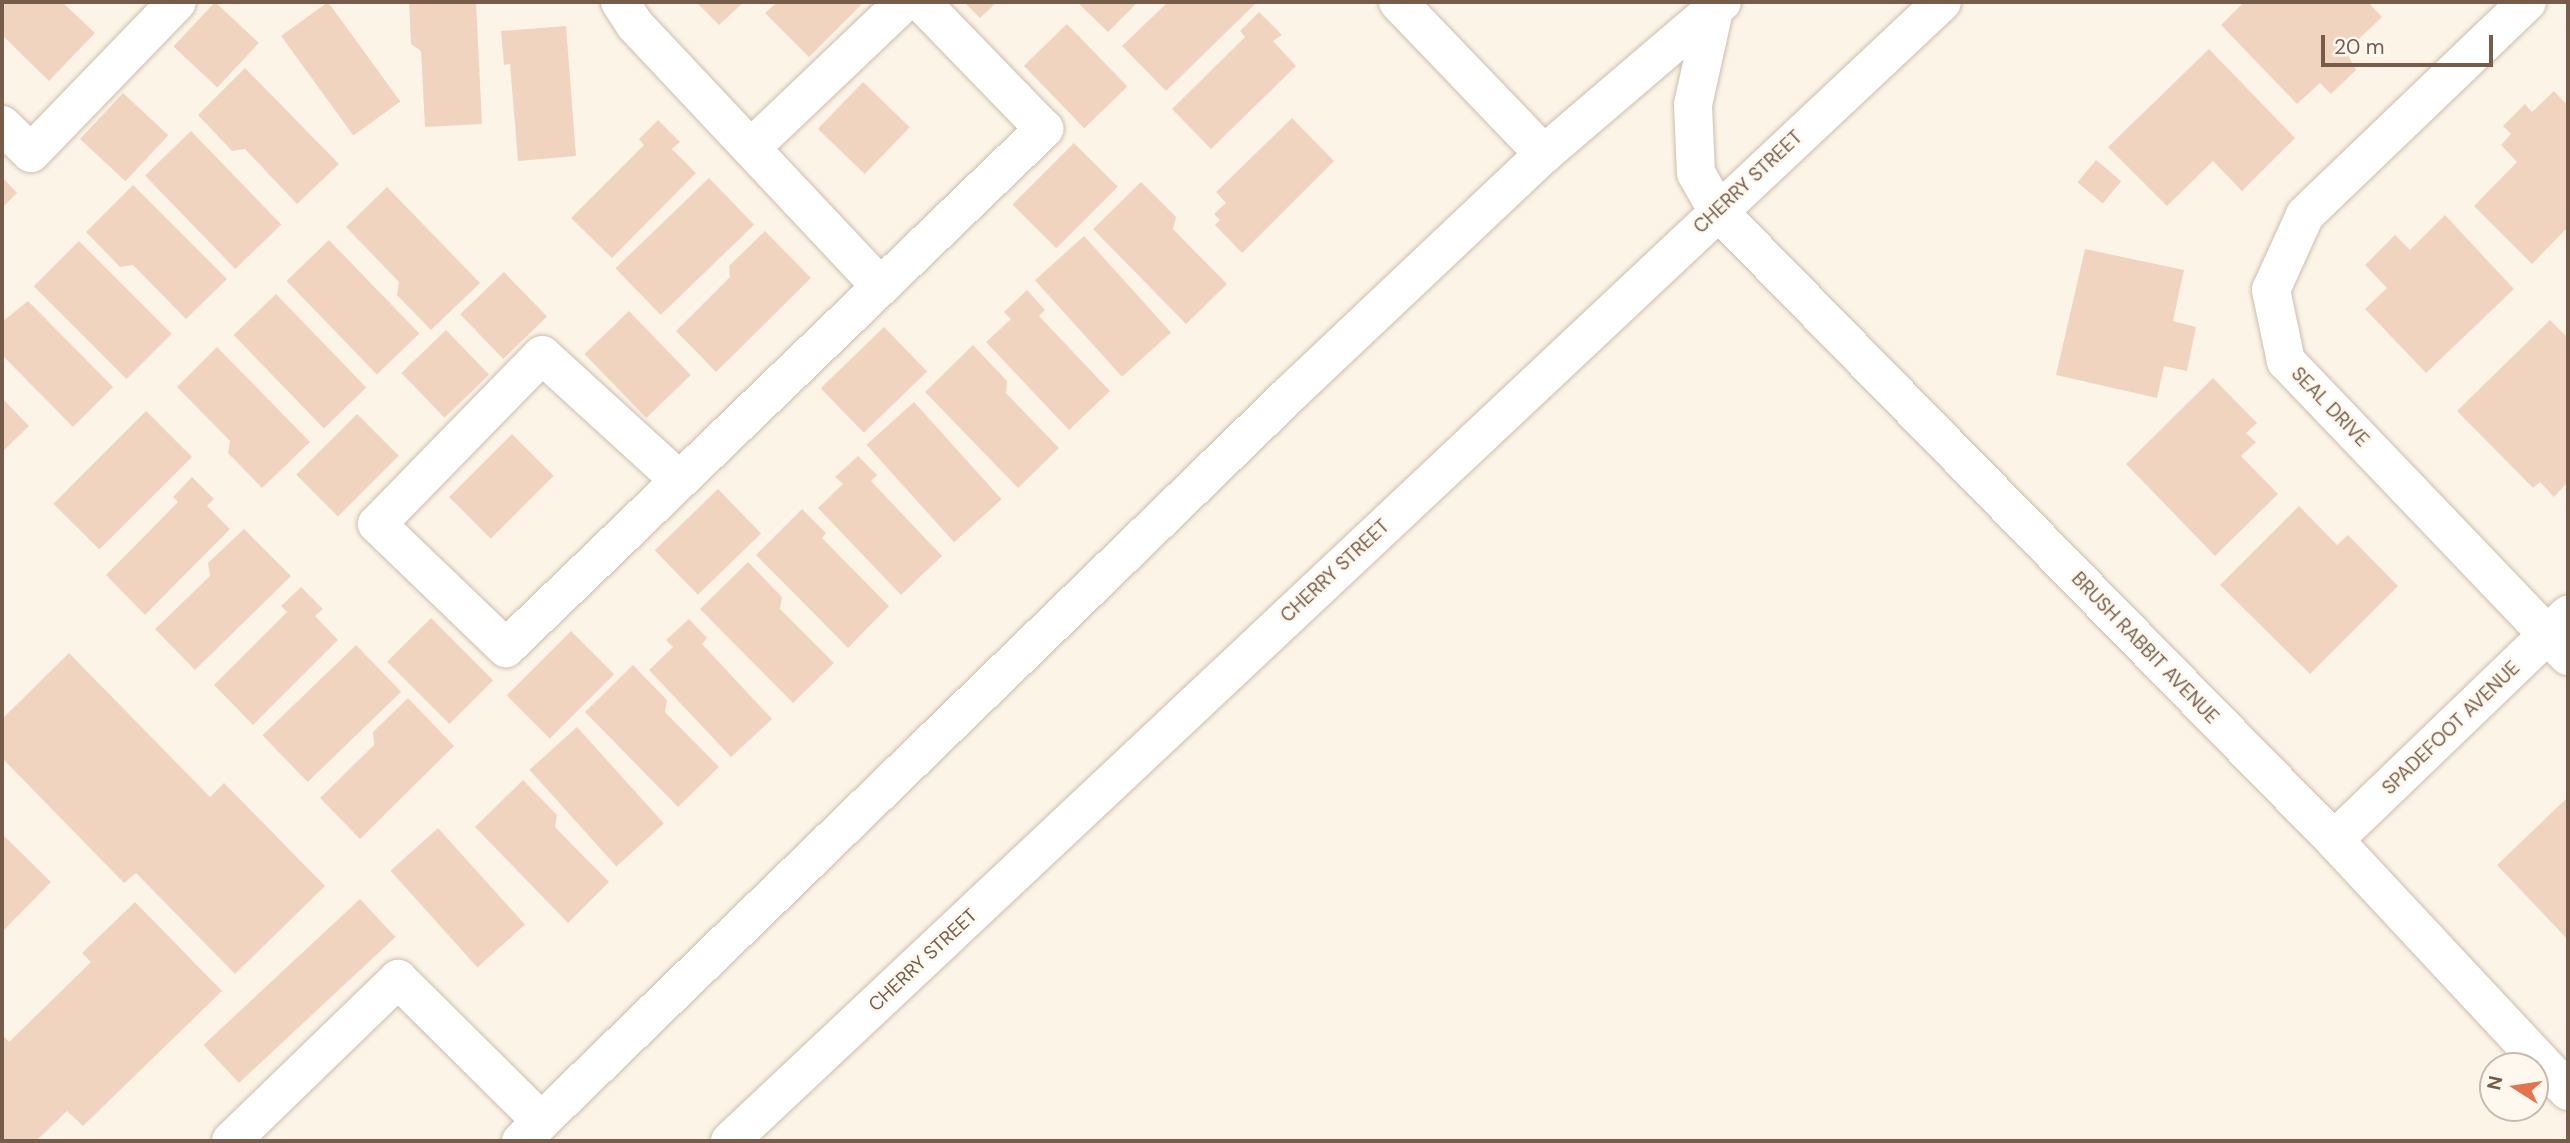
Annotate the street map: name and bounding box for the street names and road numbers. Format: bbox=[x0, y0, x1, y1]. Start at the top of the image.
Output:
street label: CHERRY STREET bbox=[1689, 126, 1807, 238]
street label: SEAL DRIVE bbox=[2286, 363, 2374, 451]
street label: CHERRY STREET bbox=[1276, 515, 1394, 627]
street label: BRUSH RABBIT AVENUE bbox=[2067, 568, 2223, 728]
street label: SPADEFOOT AVENUE bbox=[2378, 657, 2524, 799]
street label: CHERRY STREET bbox=[864, 904, 982, 1016]

